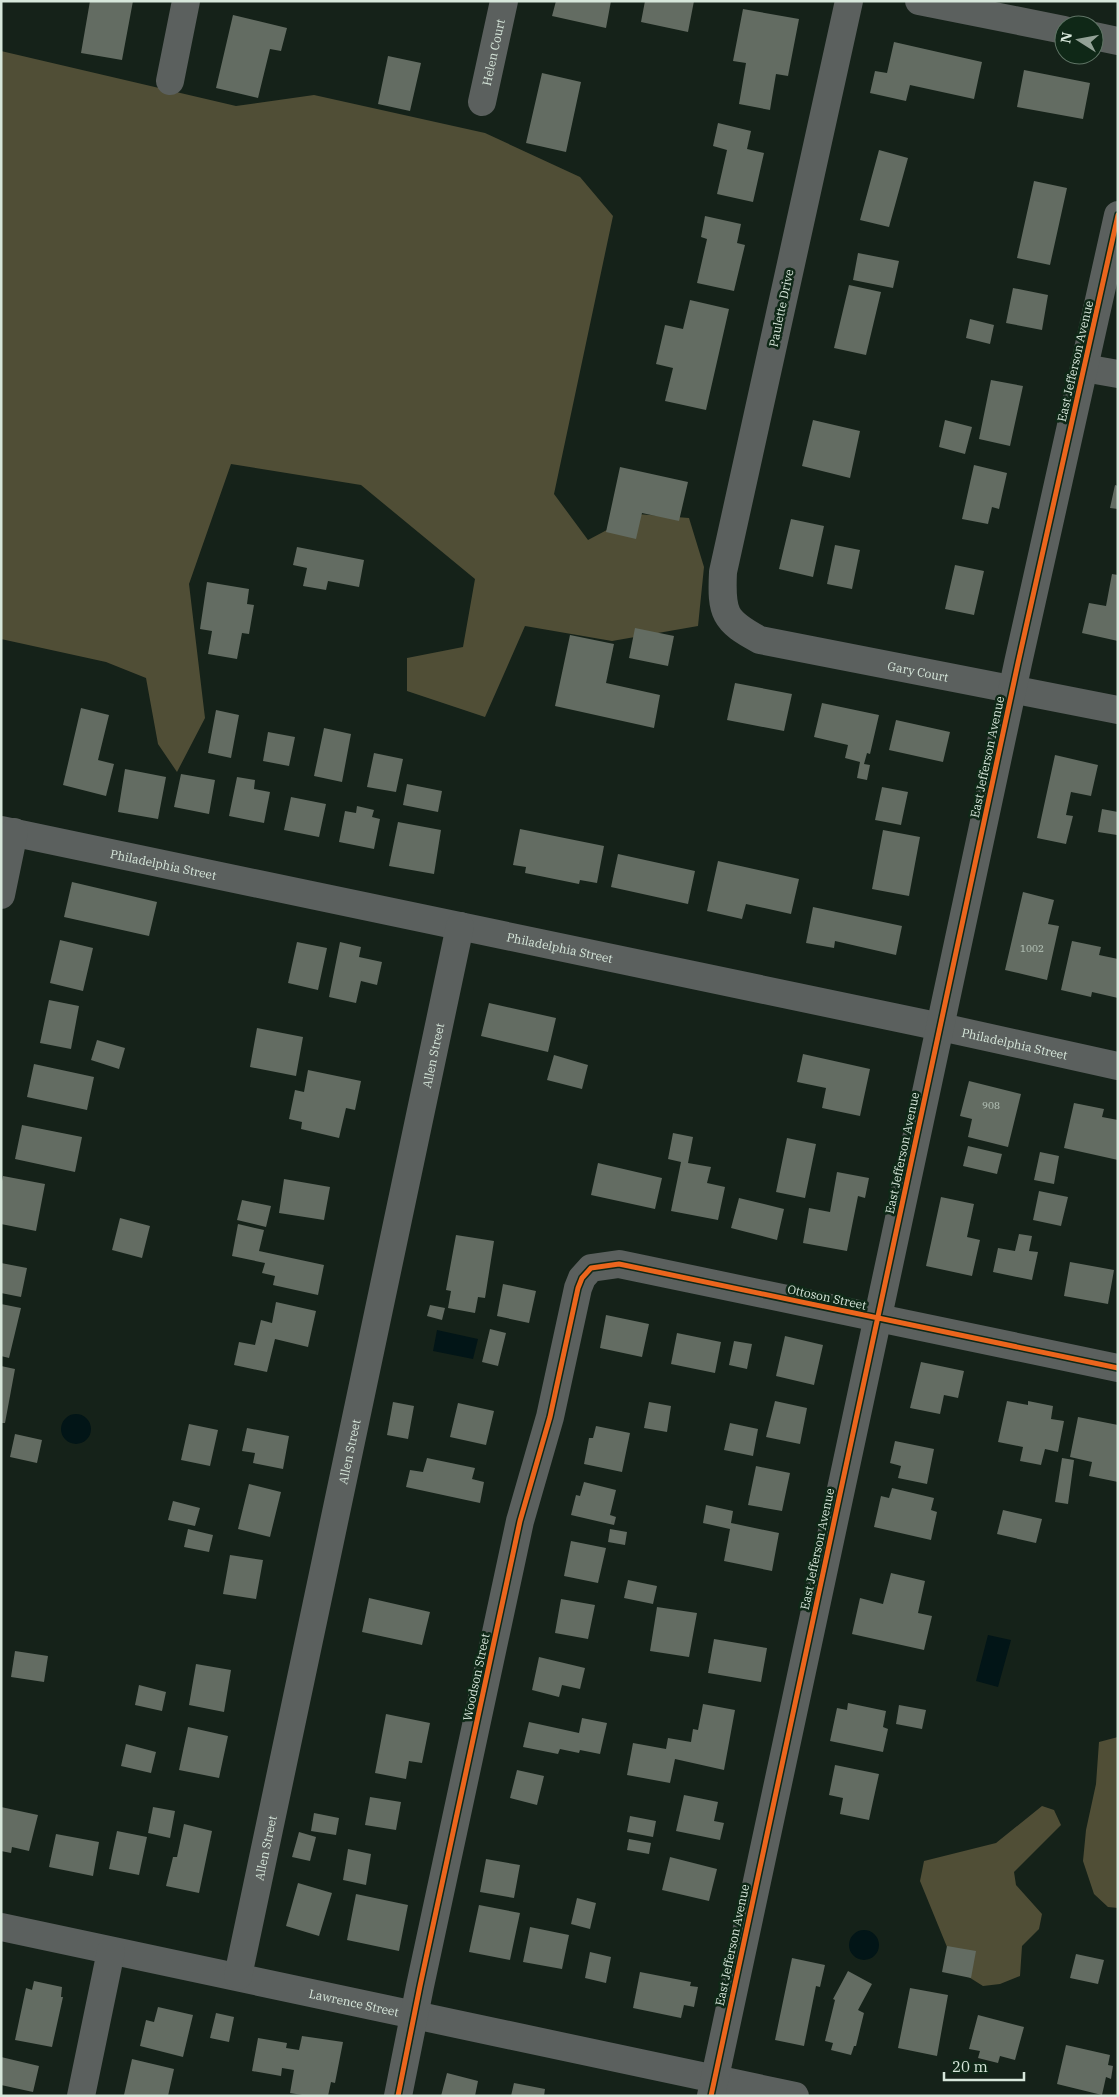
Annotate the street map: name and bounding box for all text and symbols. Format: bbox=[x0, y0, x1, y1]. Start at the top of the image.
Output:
north arrow bbox=[1054, 15, 1104, 65]
street label: Helen Court bbox=[478, 17, 507, 87]
text: N bbox=[1056, 30, 1076, 45]
street label: Paulette Drive bbox=[765, 268, 797, 348]
street label: East Jefferson Avenue bbox=[1054, 299, 1096, 423]
street label: Gary Court bbox=[886, 658, 950, 684]
street label: East Jefferson Avenue bbox=[967, 695, 1007, 819]
street label: Philadelphia Street bbox=[109, 846, 218, 882]
street label: Philadelphia Street bbox=[505, 929, 614, 966]
house number: 1002 bbox=[1020, 942, 1044, 955]
street label: Allen Street bbox=[418, 1022, 447, 1089]
street label: Philadelphia Street bbox=[960, 1024, 1069, 1062]
street label: East Jefferson Avenue bbox=[882, 1091, 922, 1215]
house number: 908 bbox=[982, 1099, 1000, 1112]
street label: Ottoson Street bbox=[786, 1281, 868, 1313]
street label: Allen Street bbox=[335, 1418, 363, 1485]
street label: East Jefferson Avenue bbox=[797, 1487, 837, 1611]
street label: Woodson Street bbox=[459, 1632, 493, 1722]
street label: Allen Street bbox=[251, 1814, 279, 1882]
street label: East Jefferson Avenue bbox=[712, 1883, 752, 2007]
street label: Lawrence Street bbox=[308, 1985, 400, 2019]
scale bar bbox=[944, 2050, 1024, 2082]
text: 20 m bbox=[952, 2057, 988, 2076]

